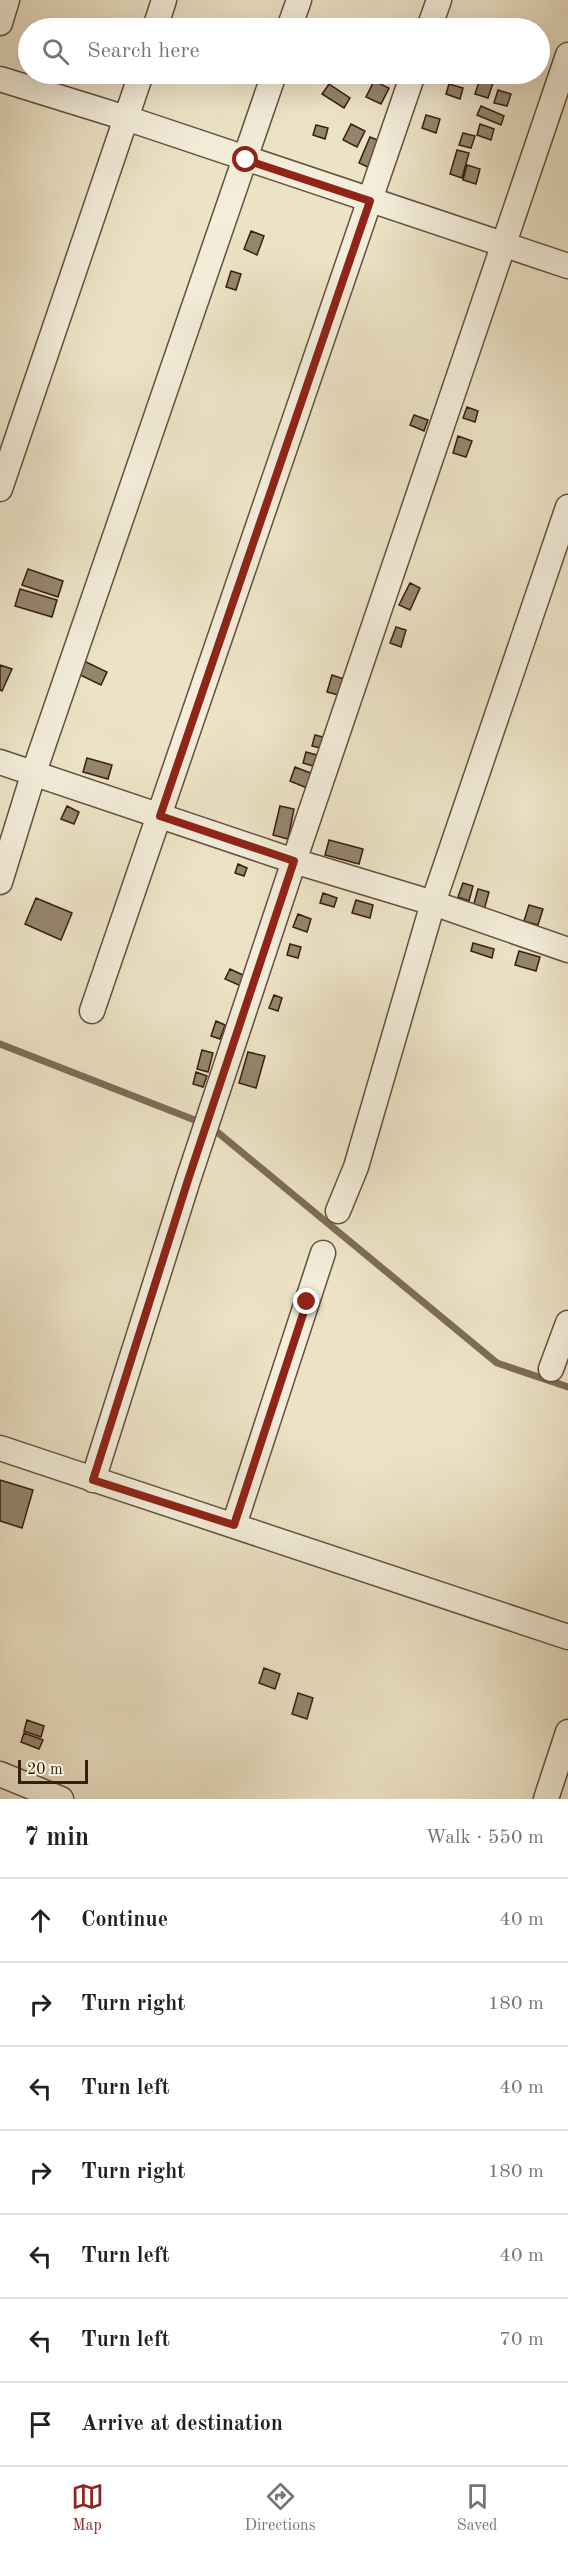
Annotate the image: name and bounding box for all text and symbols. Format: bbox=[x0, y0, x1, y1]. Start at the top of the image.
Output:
search box bbox=[18, 18, 550, 84]
icon: search bbox=[39, 35, 72, 68]
text: Search here bbox=[87, 40, 200, 62]
route start bbox=[232, 146, 258, 172]
route end bbox=[293, 1288, 319, 1314]
scale bar bbox=[18, 1757, 88, 1784]
text: 20 m bbox=[27, 1762, 63, 1778]
text: 7 min bbox=[24, 1825, 89, 1851]
text: Walk · 550 m bbox=[425, 1828, 544, 1848]
icon: ahead bbox=[24, 1904, 57, 1937]
text: Continue bbox=[81, 1909, 168, 1931]
text: 40 m bbox=[499, 1910, 544, 1930]
icon: right bbox=[24, 1988, 57, 2021]
text: Turn right bbox=[81, 1993, 185, 2015]
text: 180 m bbox=[488, 1994, 544, 2014]
icon: left bbox=[24, 2072, 57, 2105]
text: Turn left bbox=[81, 2077, 170, 2099]
text: 40 m bbox=[499, 2078, 544, 2098]
icon: right bbox=[24, 2156, 57, 2189]
text: Turn right bbox=[81, 2161, 185, 2183]
text: 180 m bbox=[488, 2162, 544, 2182]
icon: left bbox=[24, 2240, 57, 2273]
text: Turn left bbox=[81, 2245, 170, 2267]
text: 40 m bbox=[499, 2246, 544, 2266]
icon: left bbox=[24, 2324, 57, 2357]
text: Turn left bbox=[81, 2329, 170, 2351]
text: 70 m bbox=[499, 2330, 544, 2350]
icon: arrive bbox=[24, 2408, 57, 2441]
text: Arrive at destination bbox=[81, 2413, 283, 2435]
tab: Map bbox=[71, 2480, 104, 2536]
tab: Directions bbox=[245, 2480, 316, 2536]
tab: Saved bbox=[457, 2480, 497, 2536]

